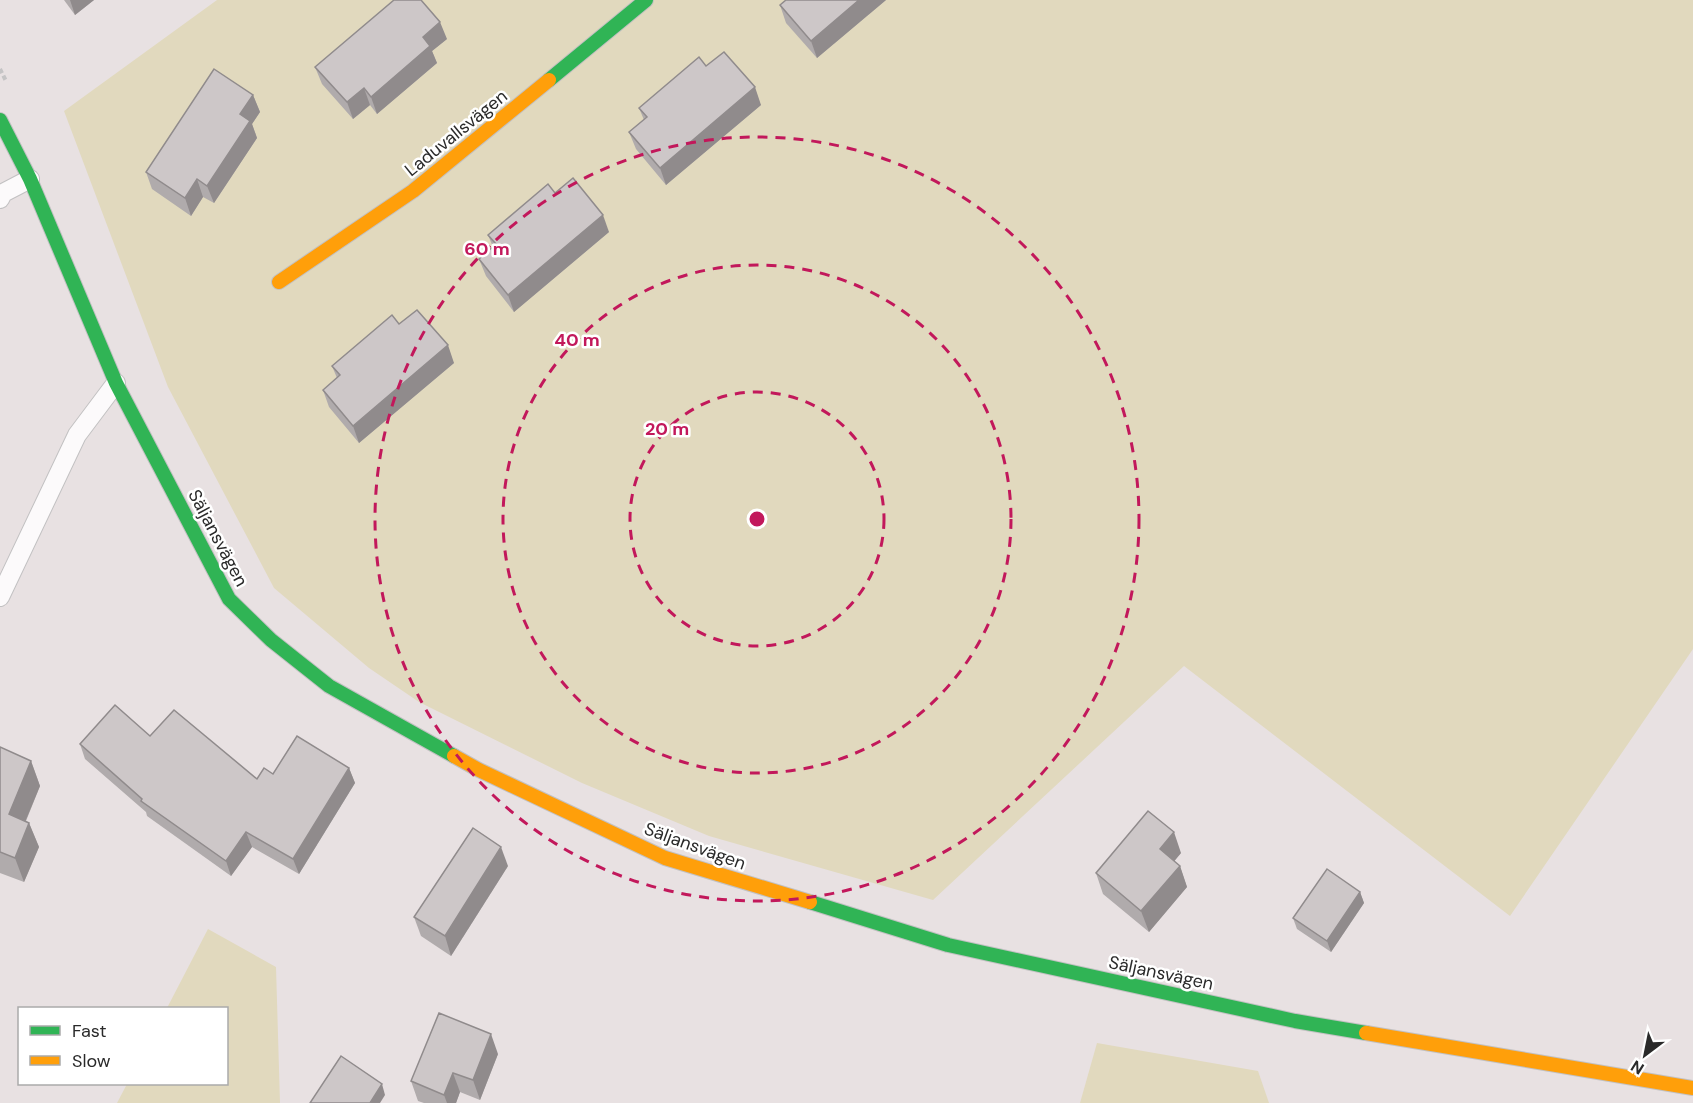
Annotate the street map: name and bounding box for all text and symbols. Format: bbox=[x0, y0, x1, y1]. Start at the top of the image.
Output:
street label: Laduvallsvägen bbox=[400, 84, 512, 182]
text: 60 m bbox=[464, 237, 510, 261]
text: 40 m bbox=[554, 328, 600, 352]
text: 20 m bbox=[645, 417, 689, 441]
street label: Säljansvägen bbox=[182, 485, 254, 591]
centre of rings bbox=[747, 509, 767, 529]
street label: Säljansvägen bbox=[641, 817, 749, 875]
street label: Säljansvägen bbox=[1106, 950, 1216, 996]
legend bbox=[18, 1007, 228, 1085]
text: Fast bbox=[72, 1019, 107, 1043]
north arrow bbox=[1615, 1025, 1675, 1085]
text: Slow bbox=[72, 1049, 111, 1073]
text: N bbox=[1627, 1055, 1648, 1079]

